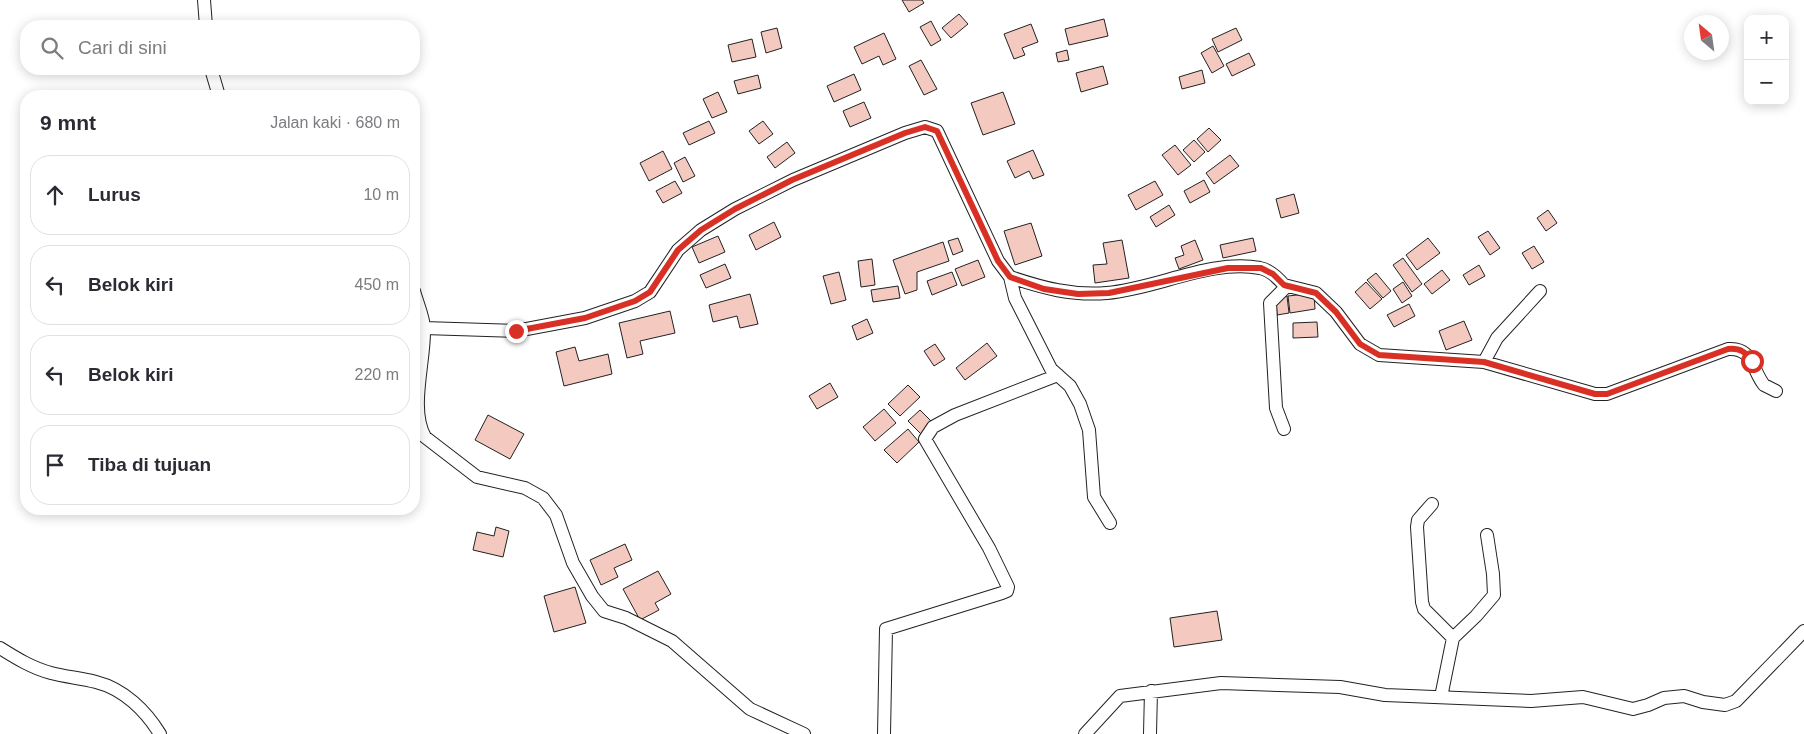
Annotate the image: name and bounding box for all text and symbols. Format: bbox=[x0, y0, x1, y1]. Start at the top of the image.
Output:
north arrow bbox=[1684, 15, 1729, 60]
map controls bbox=[1744, 15, 1789, 105]
button: + bbox=[1744, 15, 1789, 60]
search box bbox=[20, 20, 420, 75]
icon: search bbox=[38, 34, 66, 62]
text: Cari di sini bbox=[78, 37, 167, 58]
button: − bbox=[1744, 60, 1789, 105]
text: 9 mnt bbox=[40, 111, 96, 134]
text: Jalan kaki · 680 m bbox=[270, 114, 400, 131]
icon: ahead bbox=[41, 181, 69, 209]
text: Lurus bbox=[88, 184, 141, 205]
text: 10 m bbox=[363, 186, 399, 203]
icon: left bbox=[41, 271, 69, 299]
text: Belok kiri bbox=[88, 274, 174, 295]
text: 450 m bbox=[355, 276, 399, 293]
route end bbox=[505, 320, 528, 343]
route start bbox=[1741, 350, 1764, 373]
icon: left bbox=[41, 361, 69, 389]
text: Belok kiri bbox=[88, 364, 174, 385]
text: 220 m bbox=[355, 366, 399, 383]
icon: arrive bbox=[41, 451, 69, 479]
text: Tiba di tujuan bbox=[88, 454, 211, 475]

